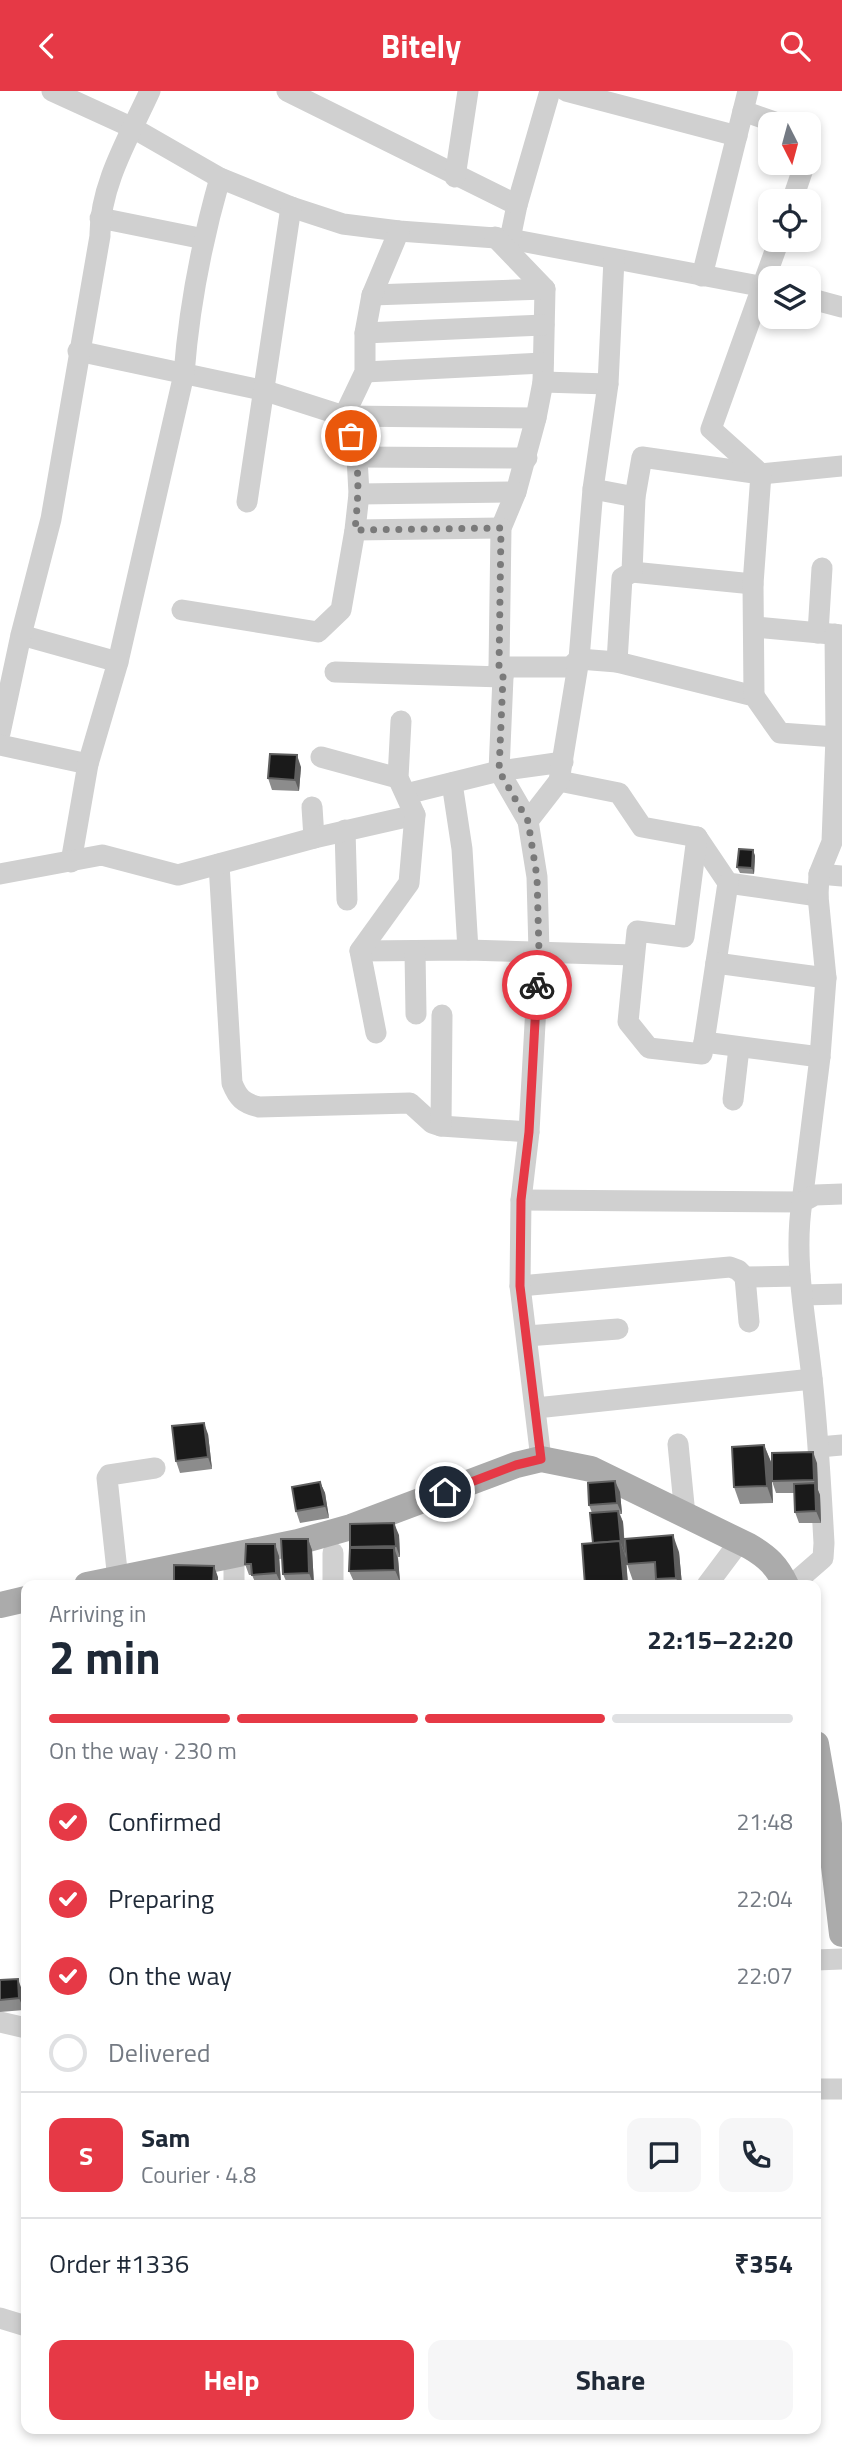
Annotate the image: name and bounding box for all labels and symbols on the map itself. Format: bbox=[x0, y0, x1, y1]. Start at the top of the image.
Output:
north arrow bbox=[758, 112, 821, 175]
pin bbox=[321, 406, 381, 466]
courier bbox=[502, 950, 572, 1020]
pin bbox=[415, 1462, 475, 1522]

